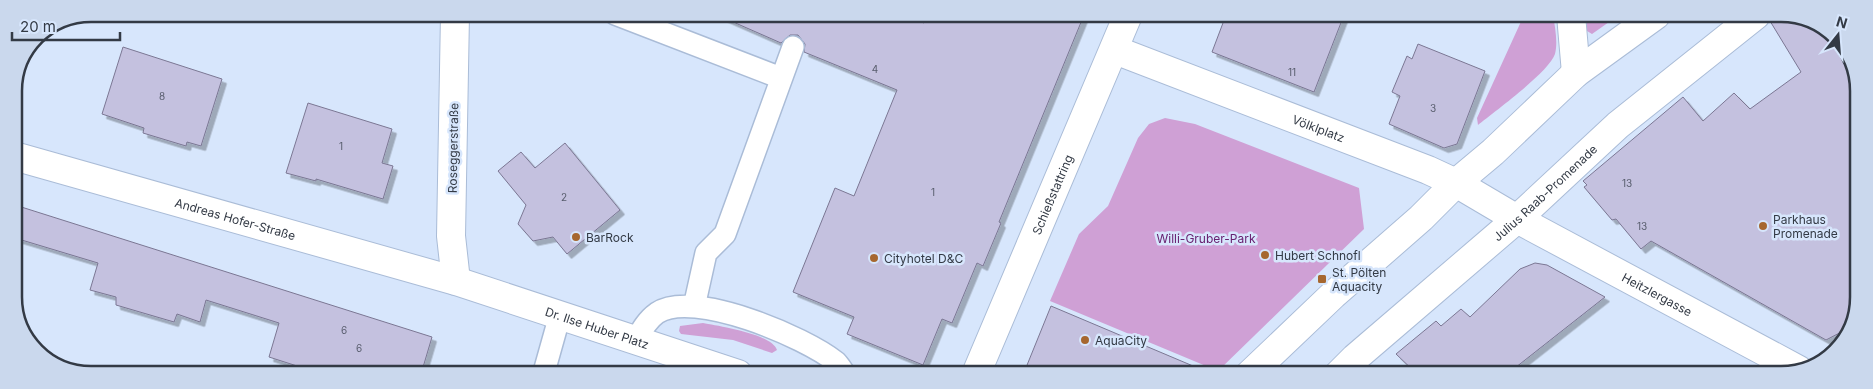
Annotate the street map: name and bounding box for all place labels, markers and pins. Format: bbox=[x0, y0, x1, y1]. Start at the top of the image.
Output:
place label: Parkhaus Promenade bbox=[1773, 212, 1838, 241]
marker: Parkhaus Promenade bbox=[1757, 220, 1769, 232]
place label: BarRock bbox=[586, 230, 634, 245]
marker: BarRock bbox=[570, 231, 582, 243]
place label: Hubert Schnofl bbox=[1275, 248, 1361, 263]
marker: Hubert Schnofl bbox=[1259, 249, 1271, 261]
place label: Cityhotel D&C bbox=[884, 251, 963, 266]
marker: Cityhotel D&C bbox=[868, 252, 880, 264]
place label: St. Pölten Aquacity bbox=[1332, 265, 1386, 294]
marker: St. Pölten Aquacity bbox=[1316, 273, 1328, 285]
place label: AquaCity bbox=[1095, 333, 1147, 348]
marker: AquaCity bbox=[1079, 334, 1091, 346]

